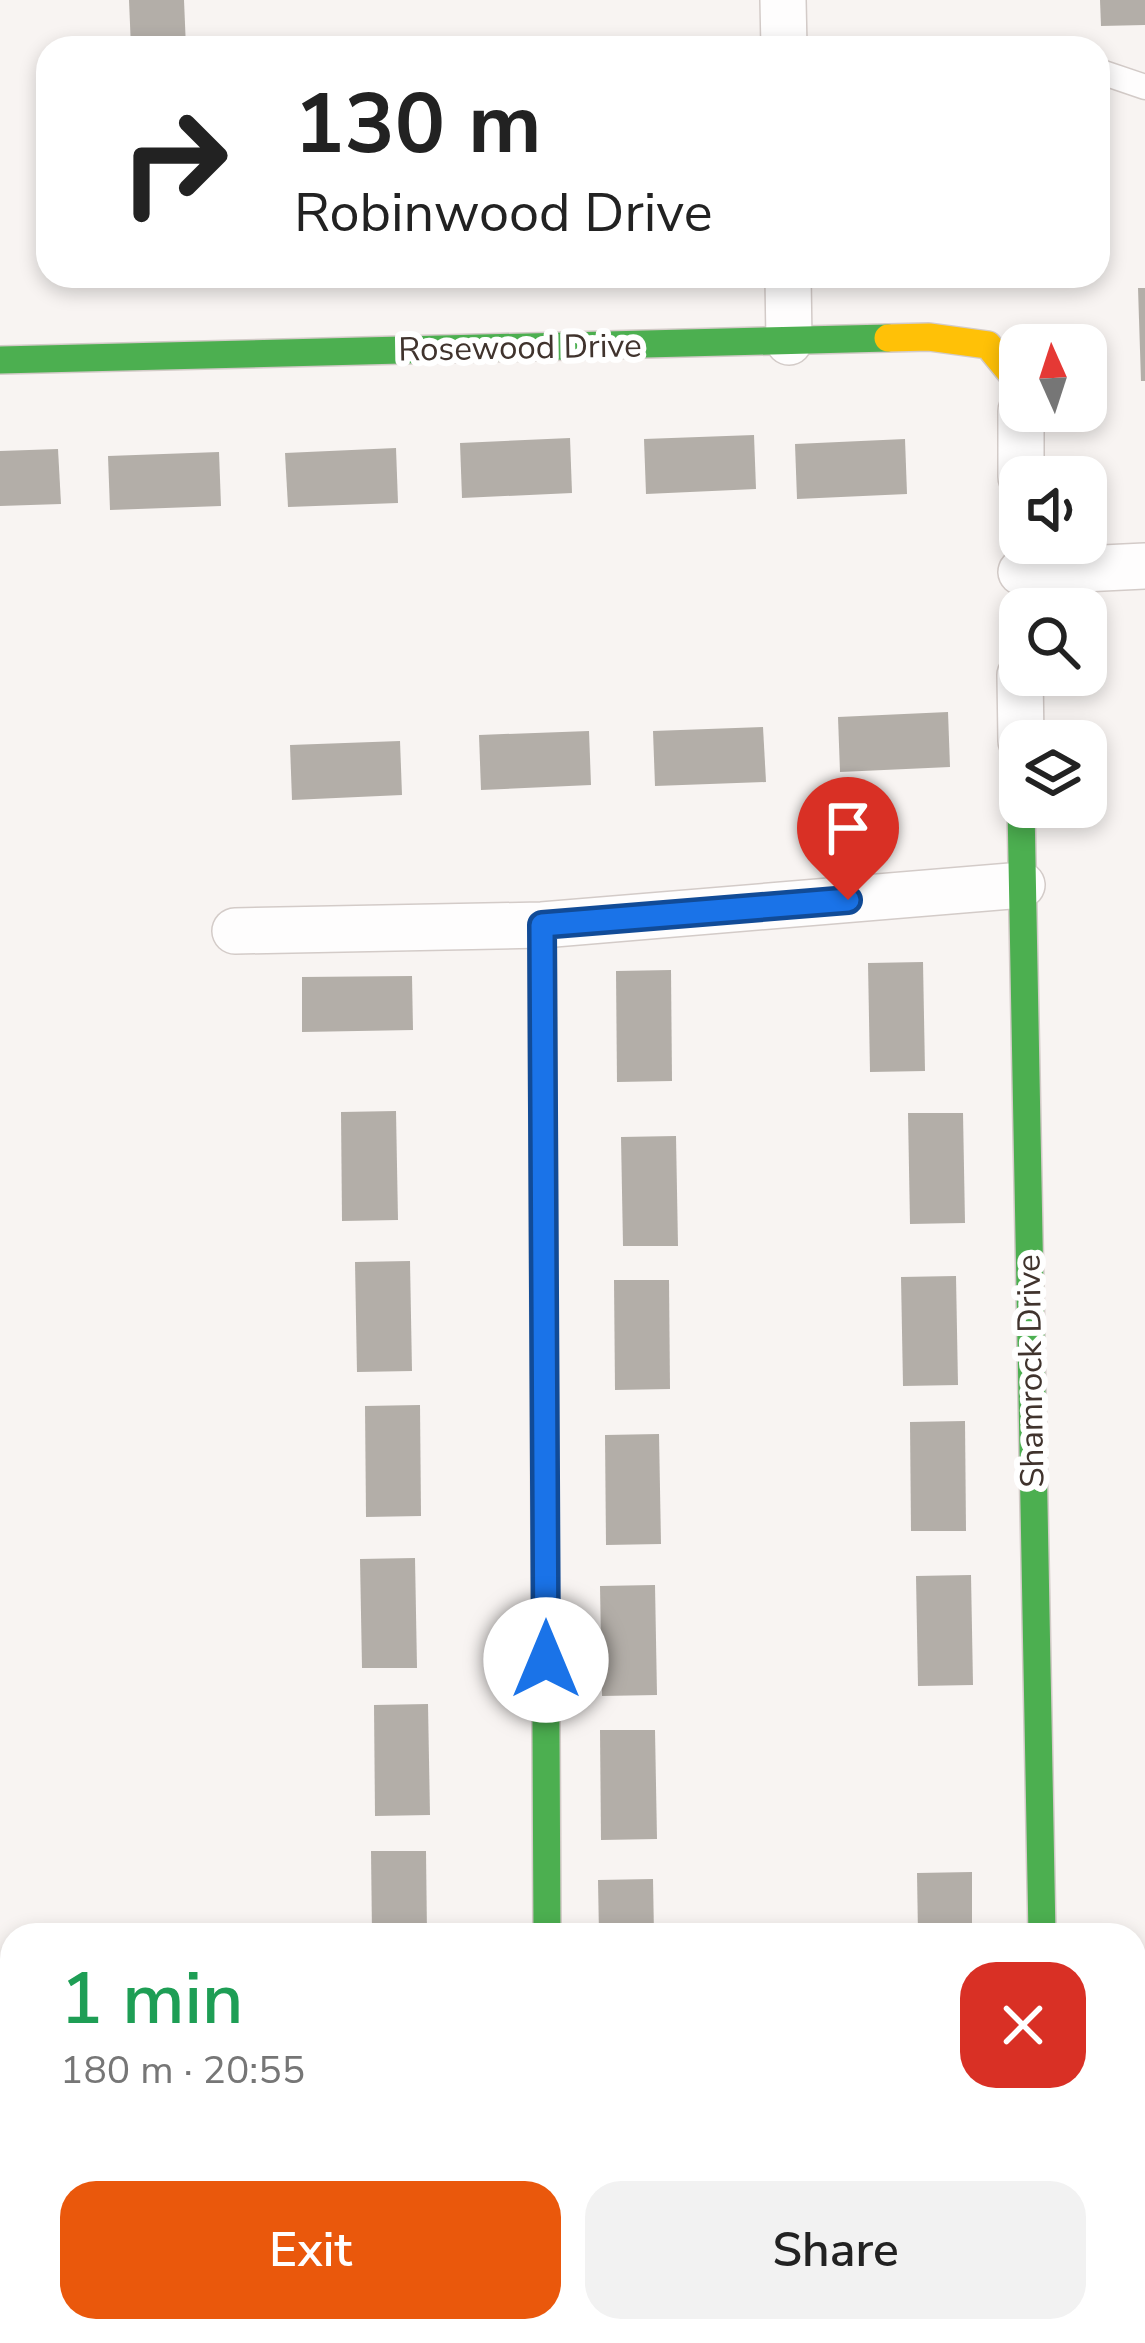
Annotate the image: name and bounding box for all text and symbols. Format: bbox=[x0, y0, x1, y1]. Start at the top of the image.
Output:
text: 130 m bbox=[294, 67, 542, 182]
icon: right bbox=[96, 84, 252, 240]
text: Robinwood Drive bbox=[294, 176, 712, 250]
street label: Rosewood Drive bbox=[398, 323, 642, 373]
north arrow bbox=[999, 324, 1107, 432]
map controls bbox=[999, 324, 1107, 828]
button: sound bbox=[999, 456, 1107, 564]
button: search bbox=[999, 588, 1107, 696]
button: layers bbox=[999, 720, 1107, 828]
pin bbox=[797, 777, 899, 900]
icon: arrive bbox=[815, 795, 881, 861]
street label: Shamrock Drive bbox=[1006, 1254, 1056, 1488]
position arrow bbox=[483, 1597, 609, 1723]
text: 1 min bbox=[60, 1950, 243, 2048]
button: close bbox=[960, 1962, 1086, 2088]
text: 180 m · 20:55 bbox=[60, 2044, 305, 2097]
button: Exit bbox=[60, 2181, 561, 2319]
button: Share bbox=[585, 2181, 1086, 2319]

